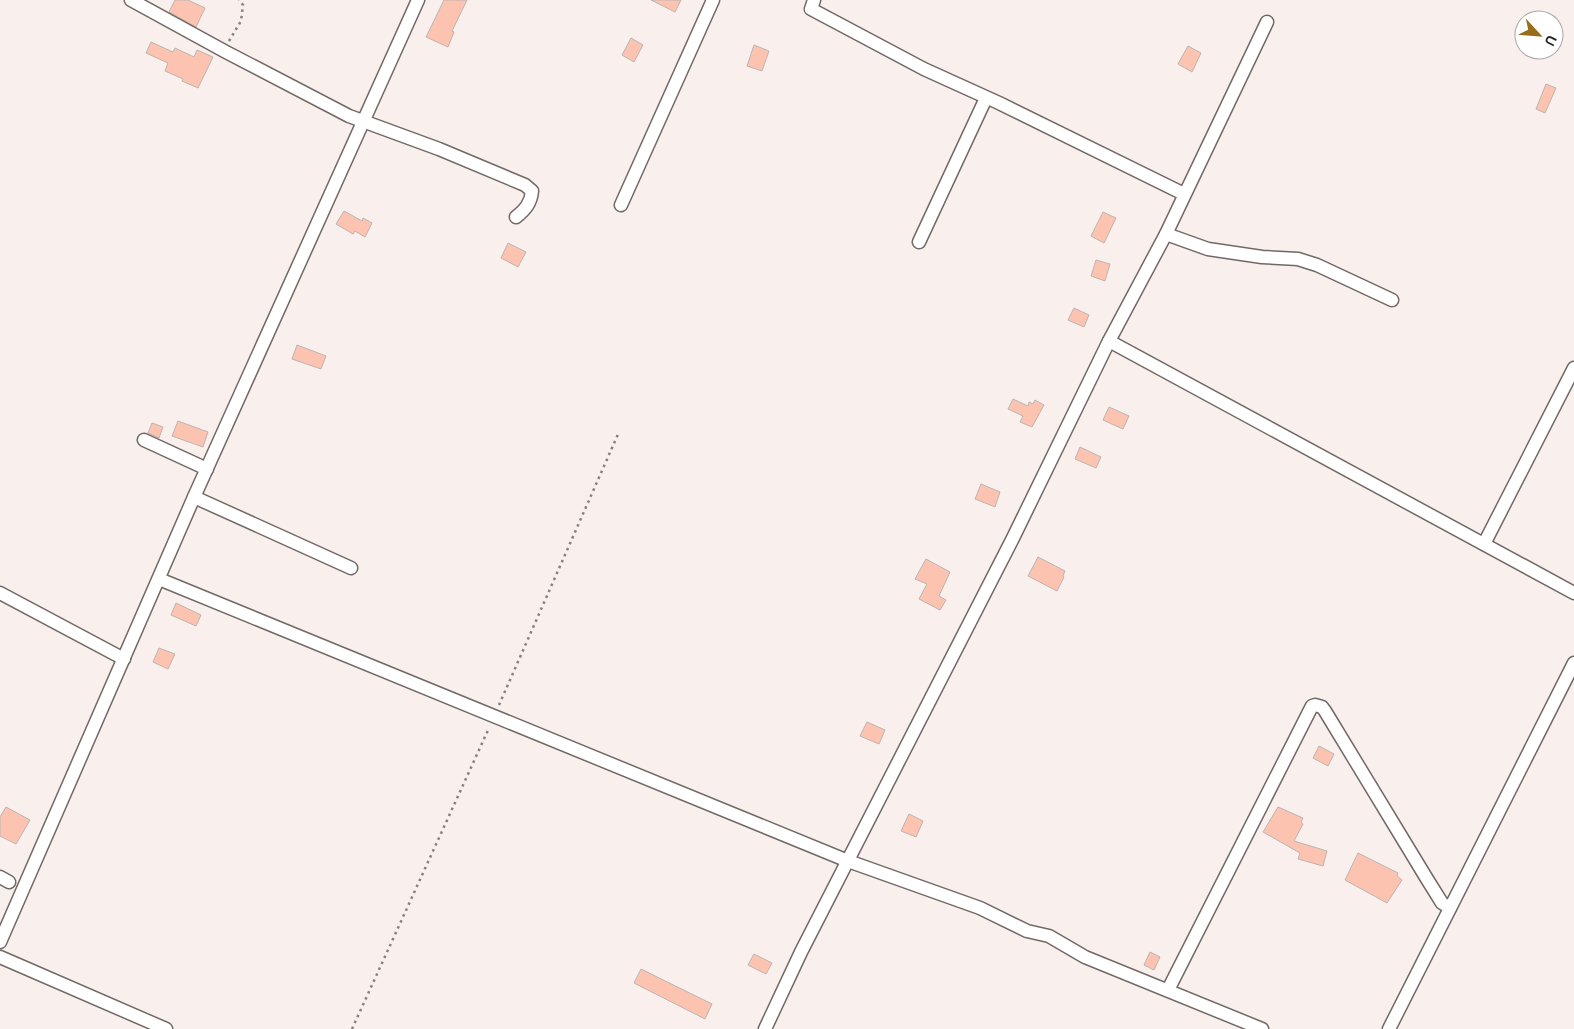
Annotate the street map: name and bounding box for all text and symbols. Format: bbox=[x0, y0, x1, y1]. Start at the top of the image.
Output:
north arrow bbox=[1514, 10, 1564, 60]
text: U bbox=[1540, 32, 1559, 48]

